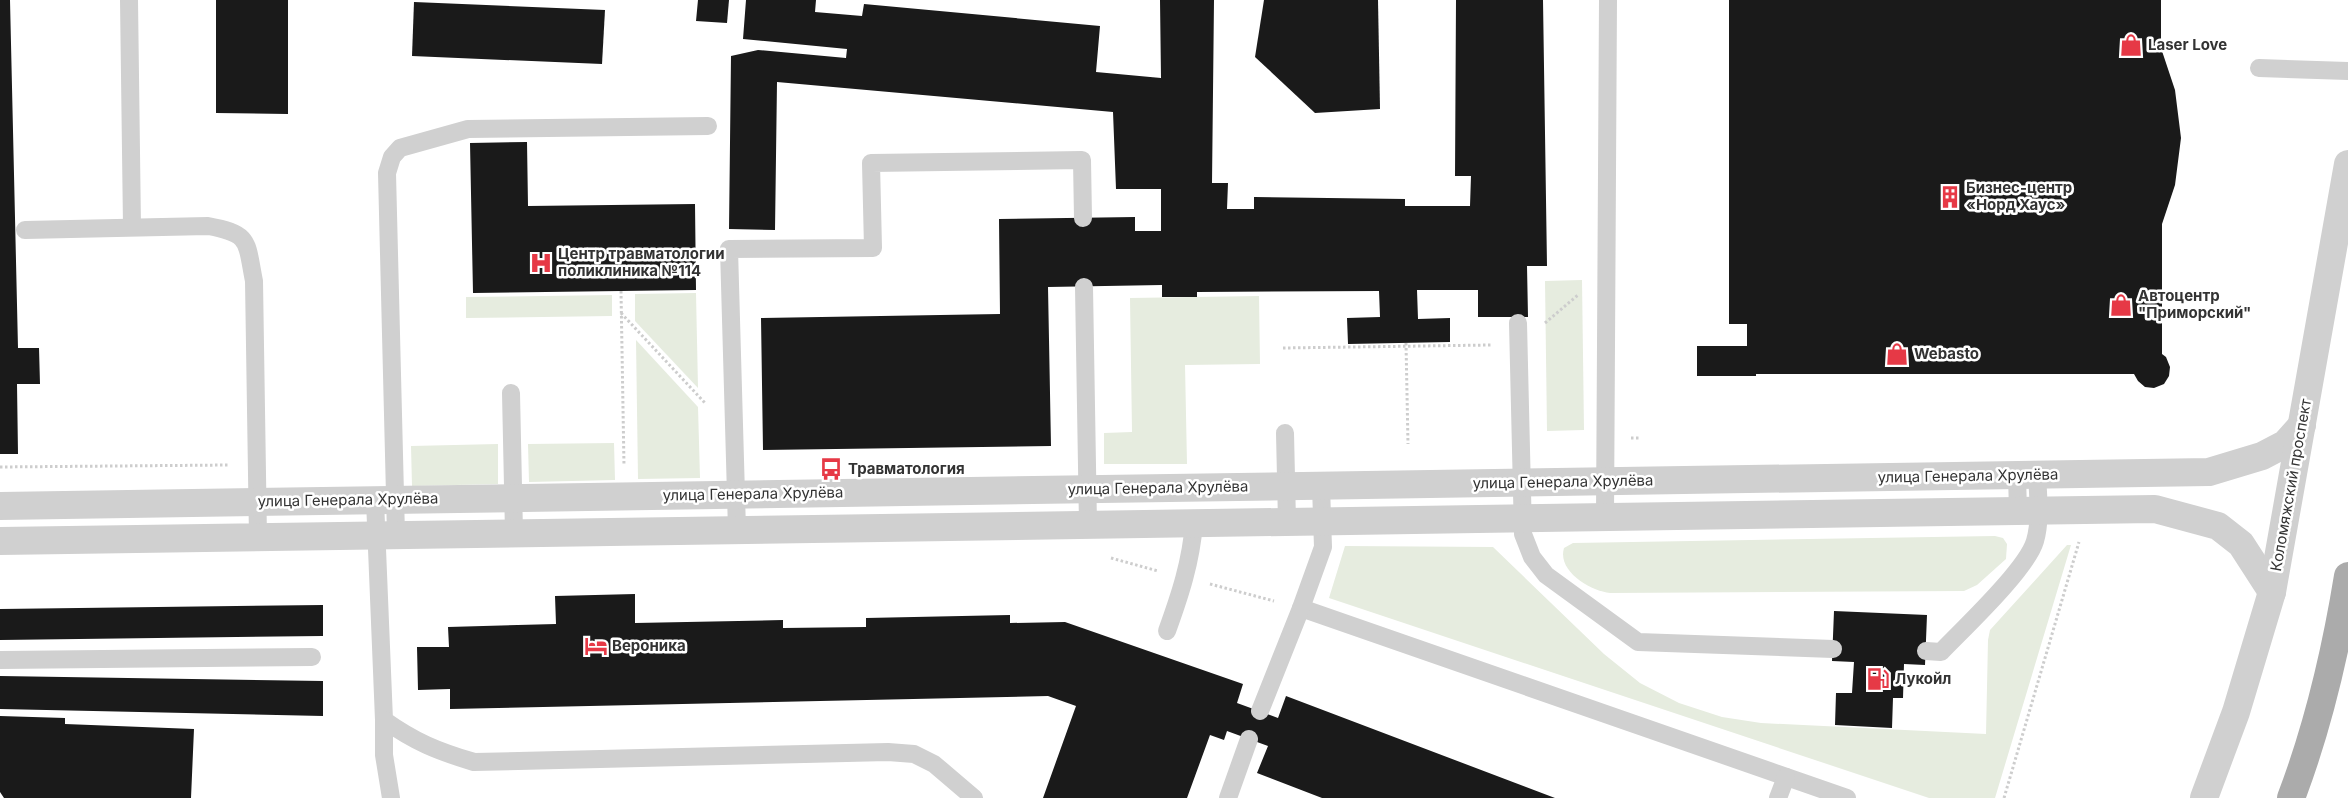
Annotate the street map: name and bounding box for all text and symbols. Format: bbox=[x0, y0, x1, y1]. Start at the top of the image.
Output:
shop icon: Laser Love bbox=[2118, 32, 2144, 58]
place label: Laser Love bbox=[2148, 35, 2227, 54]
place label: Бизнес-центр «Норд Хаус» bbox=[1966, 178, 2072, 214]
building icon: Бизнес-центр «Норд Хаус» bbox=[1937, 184, 1963, 210]
place label: Центр травматологии поликлиника №114 bbox=[558, 244, 725, 280]
hospital icon: Центр травматологии поликлиника №114 bbox=[528, 250, 554, 276]
place label: Автоцентр "Приморский" bbox=[2138, 286, 2251, 322]
shop icon: Автоцентр "Приморский" bbox=[2108, 292, 2134, 318]
shop icon: Webasto bbox=[1884, 341, 1910, 367]
place label: Webasto bbox=[1914, 344, 1979, 363]
street label: Коломяжский проспект bbox=[2266, 397, 2315, 573]
bus stop icon: Травматология bbox=[818, 456, 844, 482]
place label: Травматология bbox=[848, 459, 965, 478]
street label: улица Генерала Хрулёва bbox=[1877, 464, 2059, 487]
street label: улица Генерала Хрулёва bbox=[1472, 470, 1654, 493]
street label: улица Генерала Хрулёва bbox=[1067, 476, 1249, 499]
street label: улица Генерала Хрулёва bbox=[662, 482, 844, 505]
street label: улица Генерала Хрулёва bbox=[257, 488, 439, 511]
hotel icon: Вероника bbox=[583, 633, 609, 659]
place label: Вероника bbox=[612, 636, 686, 655]
fuel station icon: Лукойл bbox=[1865, 666, 1891, 692]
place label: Лукойл bbox=[1895, 669, 1951, 688]

